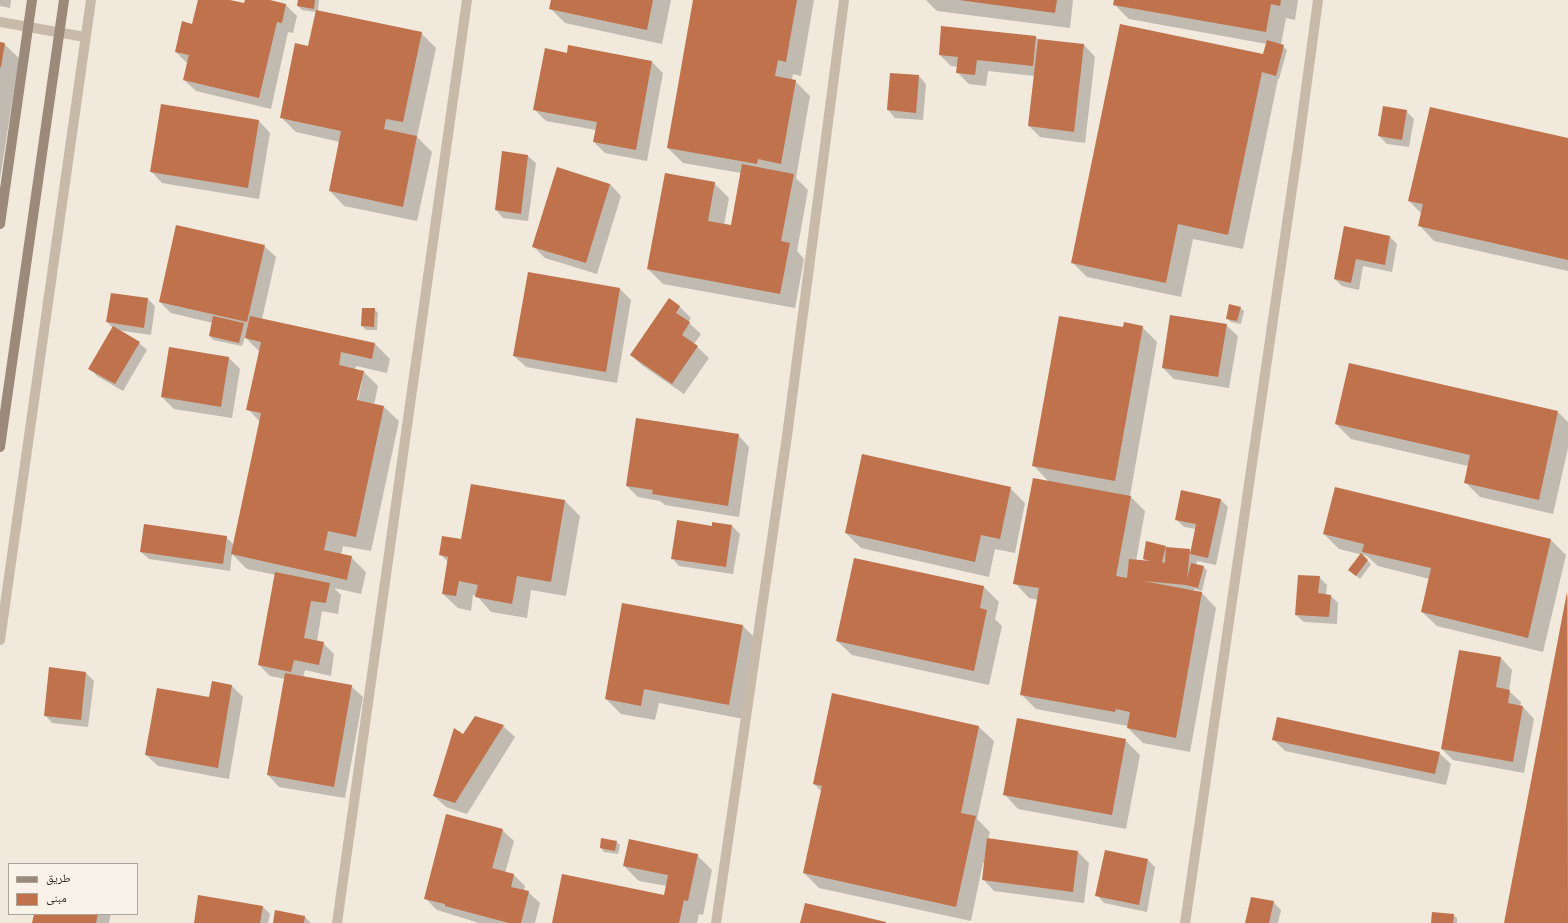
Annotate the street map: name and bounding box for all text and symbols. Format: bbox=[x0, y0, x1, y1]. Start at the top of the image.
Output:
legend bbox=[8, 863, 138, 915]
text: طريق bbox=[46, 870, 71, 886]
text: مبنى bbox=[46, 890, 67, 906]

